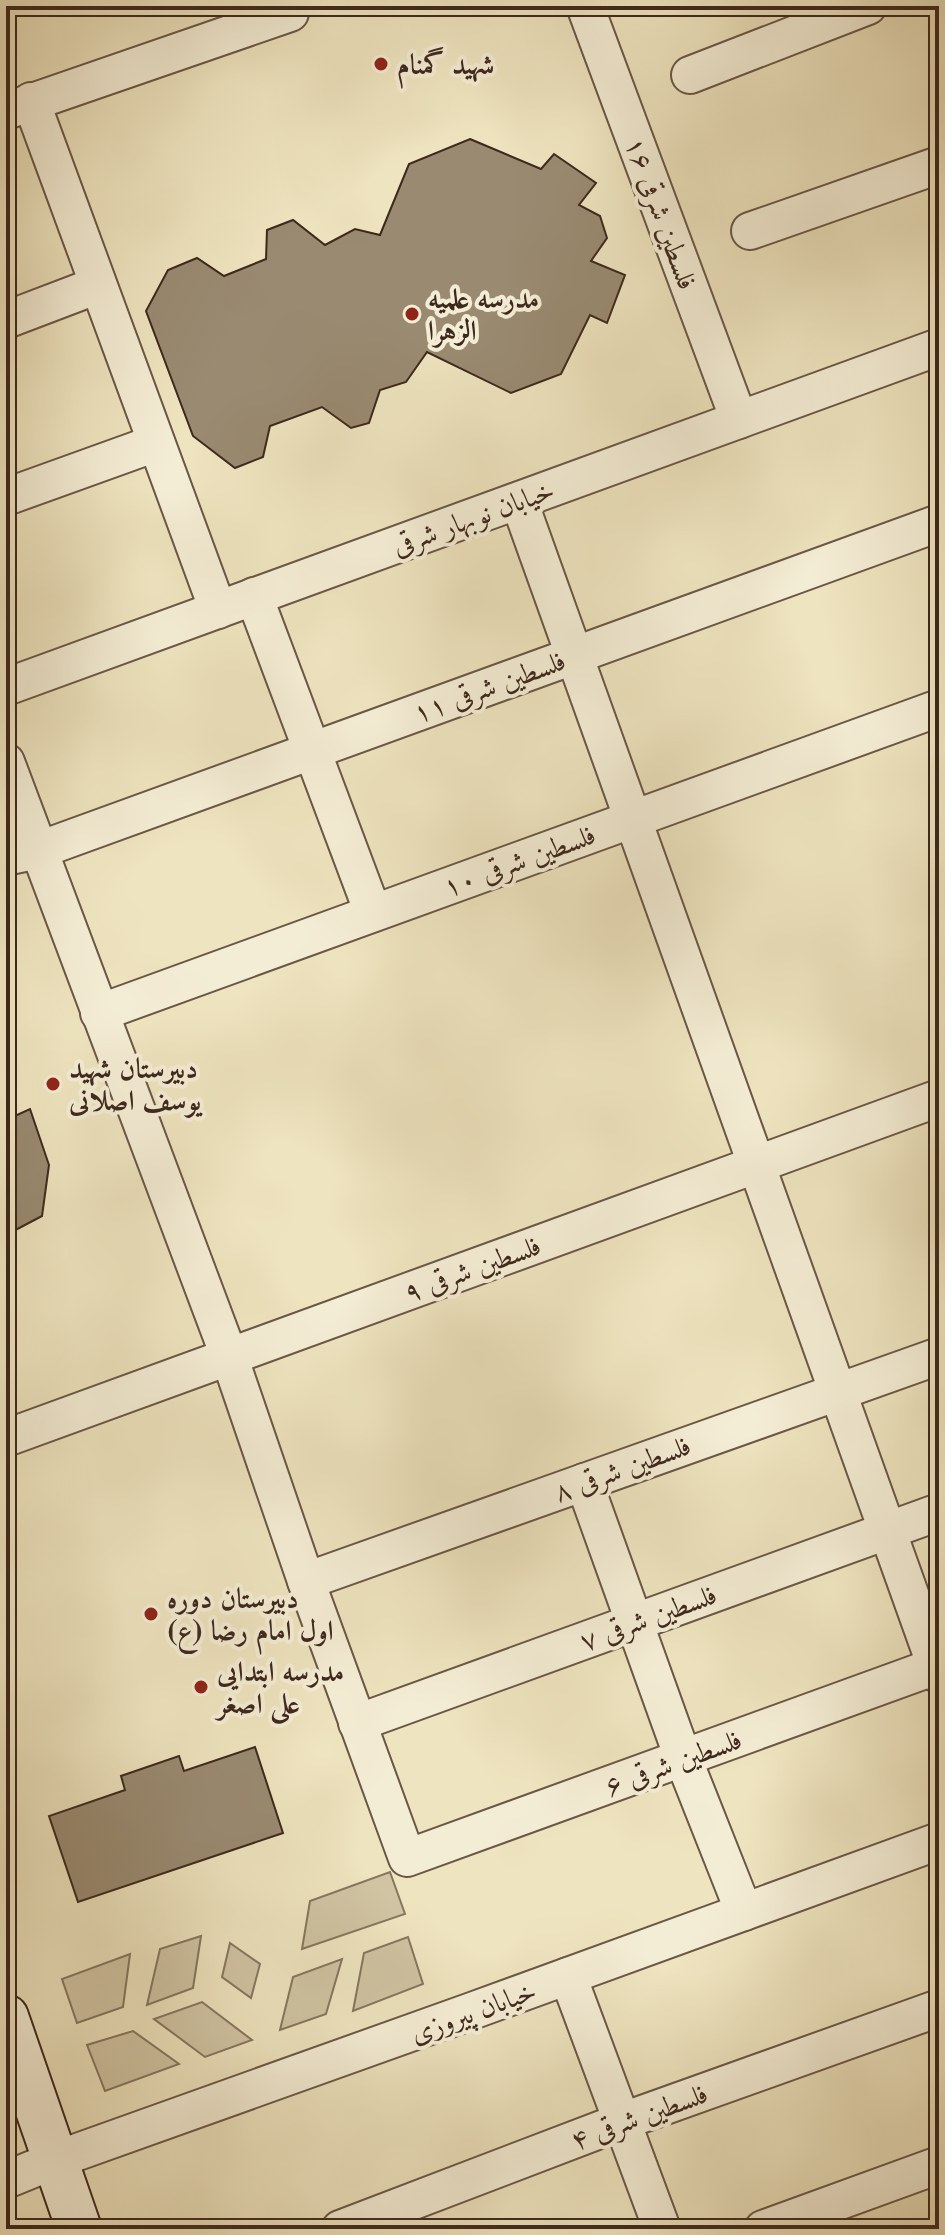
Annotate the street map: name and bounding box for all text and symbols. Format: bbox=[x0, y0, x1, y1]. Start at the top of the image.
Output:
place label: شهید گمنام bbox=[397, 46, 494, 89]
marker: شهید گمنام bbox=[372, 55, 390, 73]
street label: فلسطین شرقی ۱۶ bbox=[617, 134, 701, 295]
place label: مدرسه علمیه الزهرا bbox=[428, 287, 539, 349]
marker: مدرسه علمیه الزهرا bbox=[403, 305, 421, 323]
street label: خیابان نوبهار شرقی bbox=[389, 477, 559, 564]
street label: فلسطین شرقی ۱۱ bbox=[410, 647, 571, 731]
street label: فلسطین شرقی ۱۰ bbox=[440, 821, 601, 905]
place label: دبیرستان شهید یوسف اصلانی bbox=[68, 1056, 203, 1118]
marker: دبیرستان شهید یوسف اصلانی bbox=[44, 1075, 62, 1093]
street label: فلسطین شرقی ۹ bbox=[400, 1232, 546, 1310]
street label: فلسطین شرقی ۸ bbox=[550, 1432, 696, 1510]
street label: فلسطین شرقی ۷ bbox=[576, 1581, 722, 1659]
place label: دبیرستان دوره اول امام رضا (ع) bbox=[167, 1586, 334, 1655]
marker: دبیرستان دوره اول امام رضا (ع) bbox=[142, 1605, 160, 1623]
place label: مدرسه ابتدایی علی اصغر bbox=[214, 1660, 344, 1725]
marker: مدرسه ابتدایی علی اصغر bbox=[192, 1678, 210, 1696]
street label: فلسطین شرقی ۶ bbox=[601, 1726, 747, 1804]
street label: خیابان پیروزی bbox=[407, 1978, 542, 2053]
street label: فلسطین شرقی ۴ bbox=[567, 2080, 713, 2158]

